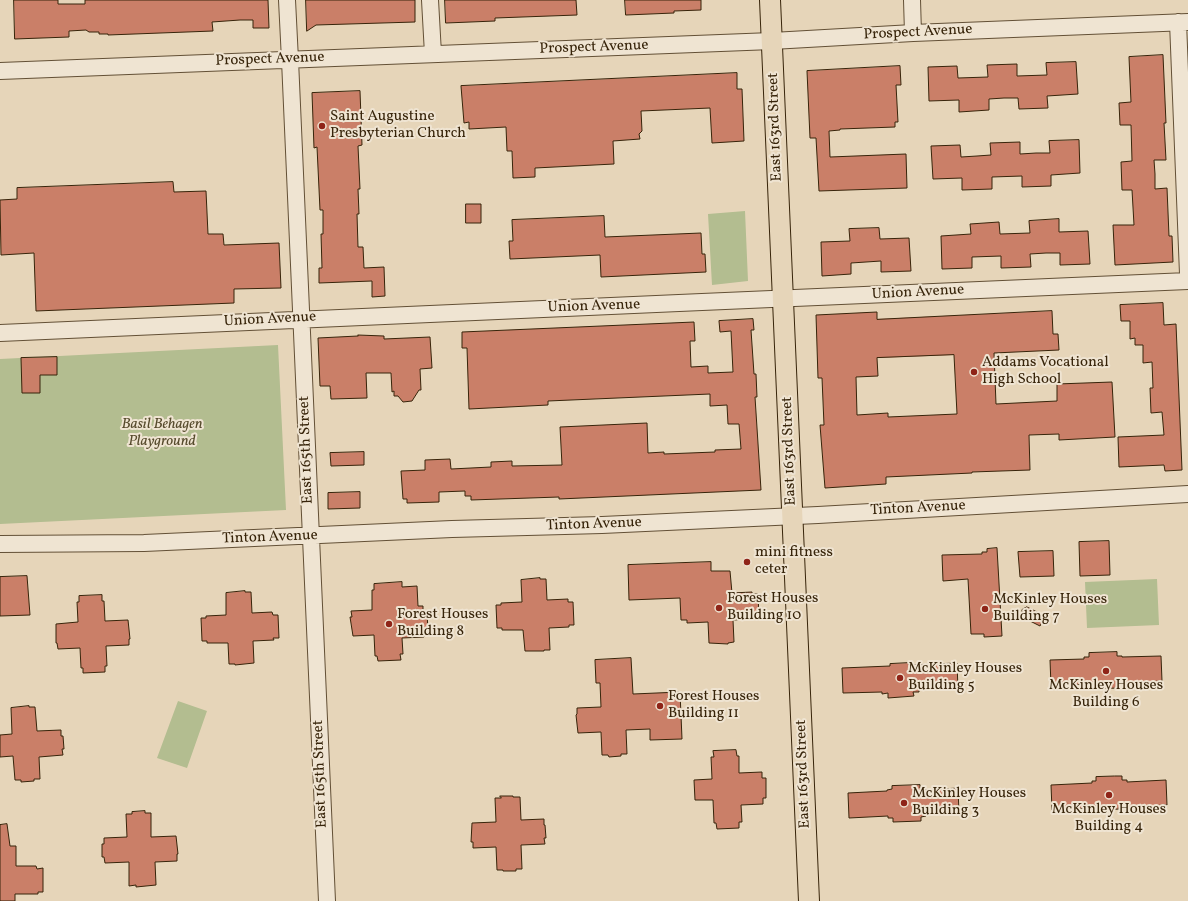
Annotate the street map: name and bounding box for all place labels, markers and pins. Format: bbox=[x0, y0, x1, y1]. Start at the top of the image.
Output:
place label: Saint Augustine Presbyterian Church bbox=[330, 108, 466, 143]
marker: Saint Augustine Presbyterian Church bbox=[317, 121, 327, 131]
place label: Addams Vocational High School bbox=[982, 354, 1109, 389]
marker: Addams Vocational High School bbox=[969, 367, 979, 377]
place label: mini fitness ceter bbox=[755, 544, 833, 579]
marker: mini fitness ceter bbox=[742, 557, 752, 567]
place label: Forest Houses Building 10 bbox=[727, 590, 818, 625]
place label: McKinley Houses Building 7 bbox=[993, 591, 1107, 626]
marker: Forest Houses Building 10 bbox=[714, 603, 724, 613]
marker: McKinley Houses Building 7 bbox=[980, 604, 990, 614]
place label: Forest Houses Building 8 bbox=[397, 606, 488, 641]
marker: Forest Houses Building 8 bbox=[384, 619, 394, 629]
place label: McKinley Houses Building 5 bbox=[908, 660, 1022, 695]
marker: McKinley Houses Building 6 bbox=[1101, 666, 1111, 676]
marker: McKinley Houses Building 5 bbox=[895, 673, 905, 683]
place label: McKinley Houses Building 6 bbox=[1049, 677, 1163, 712]
place label: Forest Houses Building 11 bbox=[668, 688, 759, 723]
marker: Forest Houses Building 11 bbox=[655, 701, 665, 711]
place label: McKinley Houses Building 3 bbox=[912, 785, 1026, 820]
marker: McKinley Houses Building 4 bbox=[1104, 790, 1114, 800]
marker: McKinley Houses Building 3 bbox=[899, 798, 909, 808]
place label: McKinley Houses Building 4 bbox=[1052, 801, 1166, 836]

